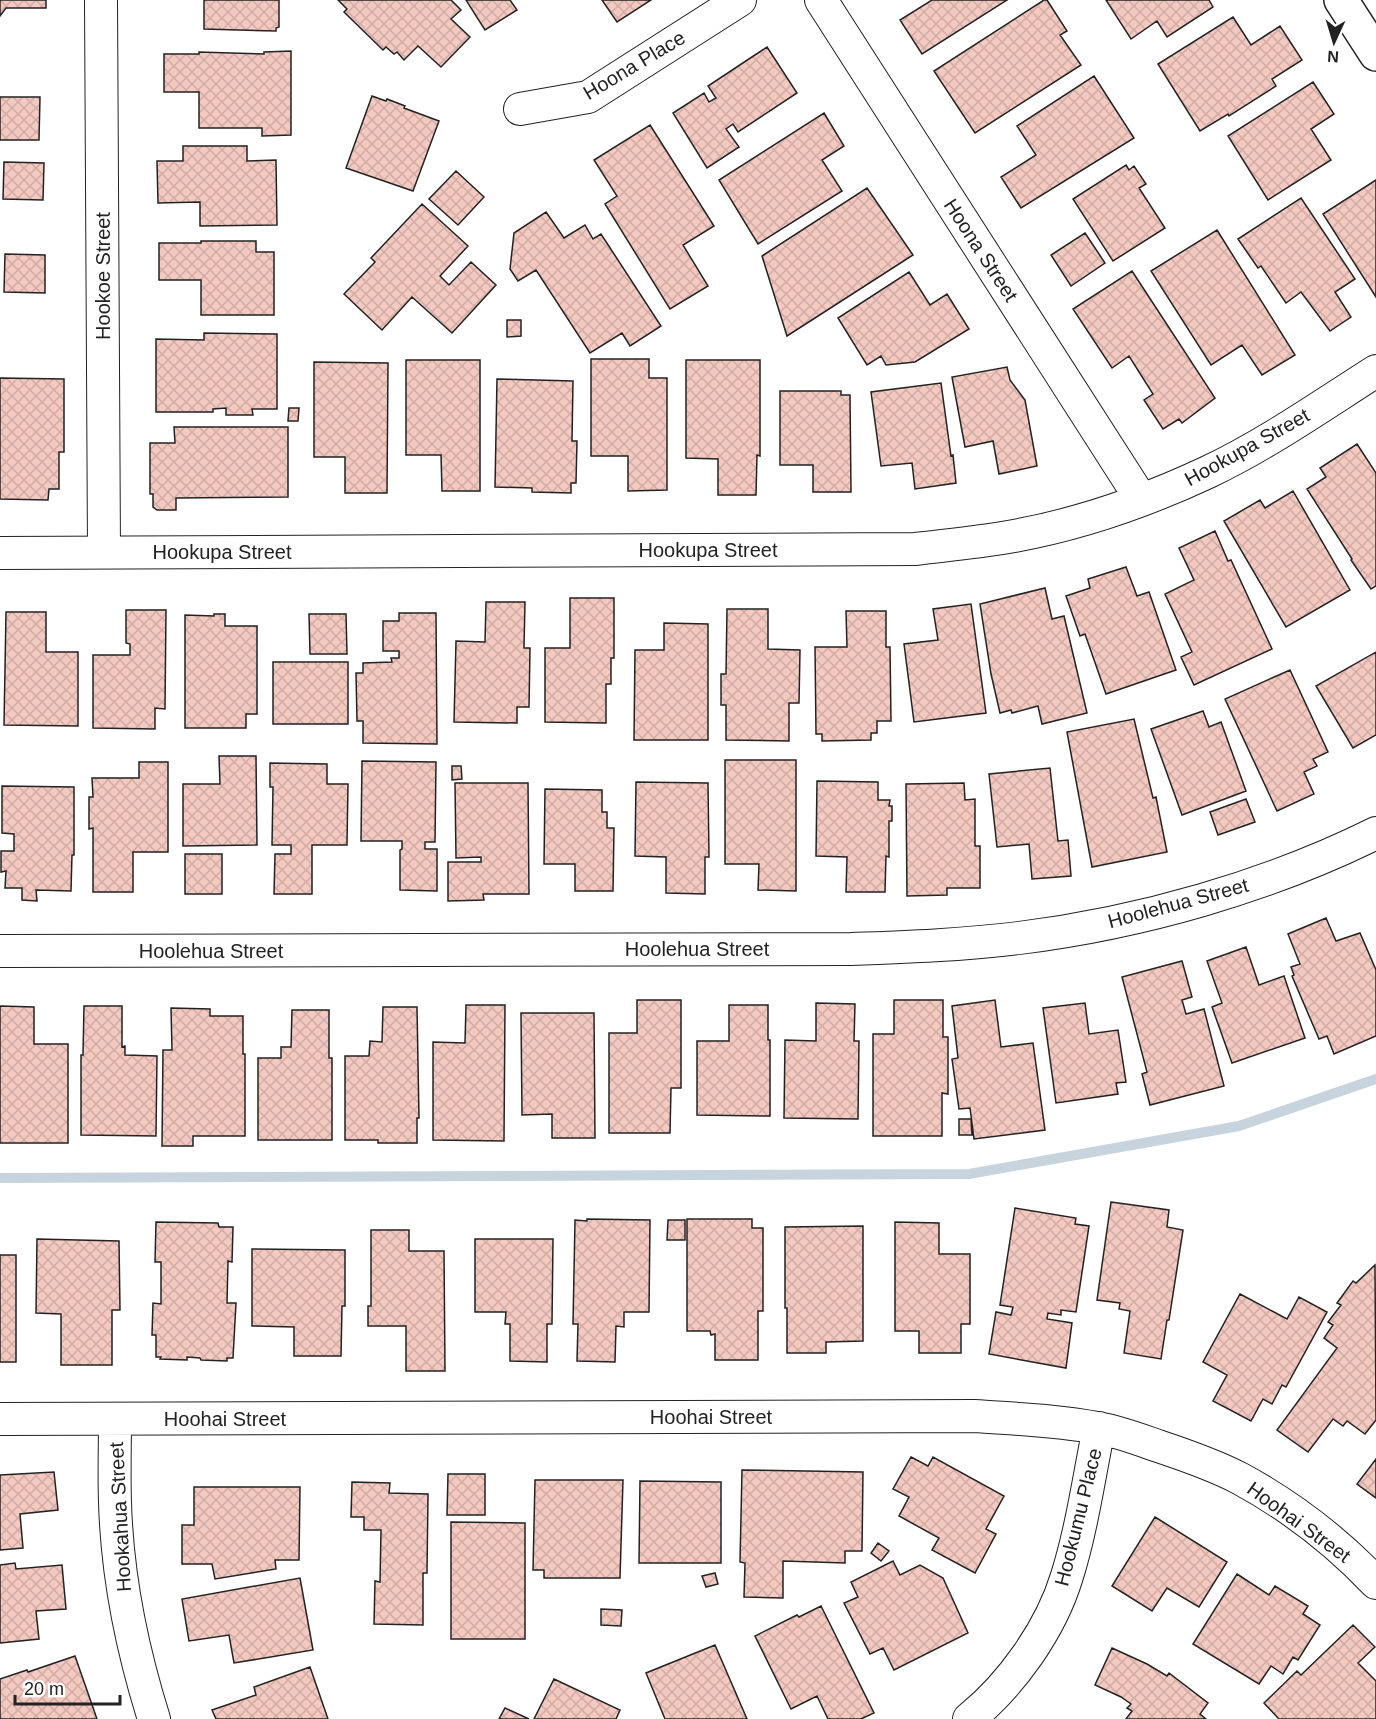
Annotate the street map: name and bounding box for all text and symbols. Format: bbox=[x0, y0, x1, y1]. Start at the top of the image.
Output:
north arrow bbox=[1304, 12, 1364, 72]
street label: Hoona Place bbox=[579, 26, 689, 104]
text: N bbox=[1327, 48, 1339, 65]
street label: Hoona Street bbox=[940, 195, 1023, 306]
street label: Hookoe Street bbox=[92, 212, 114, 340]
street label: Hookupa Street bbox=[1181, 403, 1313, 490]
street label: Hookupa Street bbox=[639, 539, 778, 561]
street label: Hookupa Street bbox=[153, 541, 292, 563]
street label: Hoolehua Street bbox=[1105, 874, 1251, 932]
street label: Hoolehua Street bbox=[625, 938, 770, 960]
street label: Hoolehua Street bbox=[139, 940, 284, 962]
street label: Hoohai Street bbox=[650, 1406, 773, 1428]
street label: Hoohai Street bbox=[164, 1408, 287, 1430]
street label: Hookahua Street bbox=[105, 1441, 135, 1593]
street label: Hookumu Place bbox=[1050, 1446, 1106, 1588]
street label: Hoohai Street bbox=[1243, 1477, 1355, 1567]
scale bar bbox=[15, 1668, 120, 1706]
text: 20 m bbox=[24, 1679, 64, 1699]

